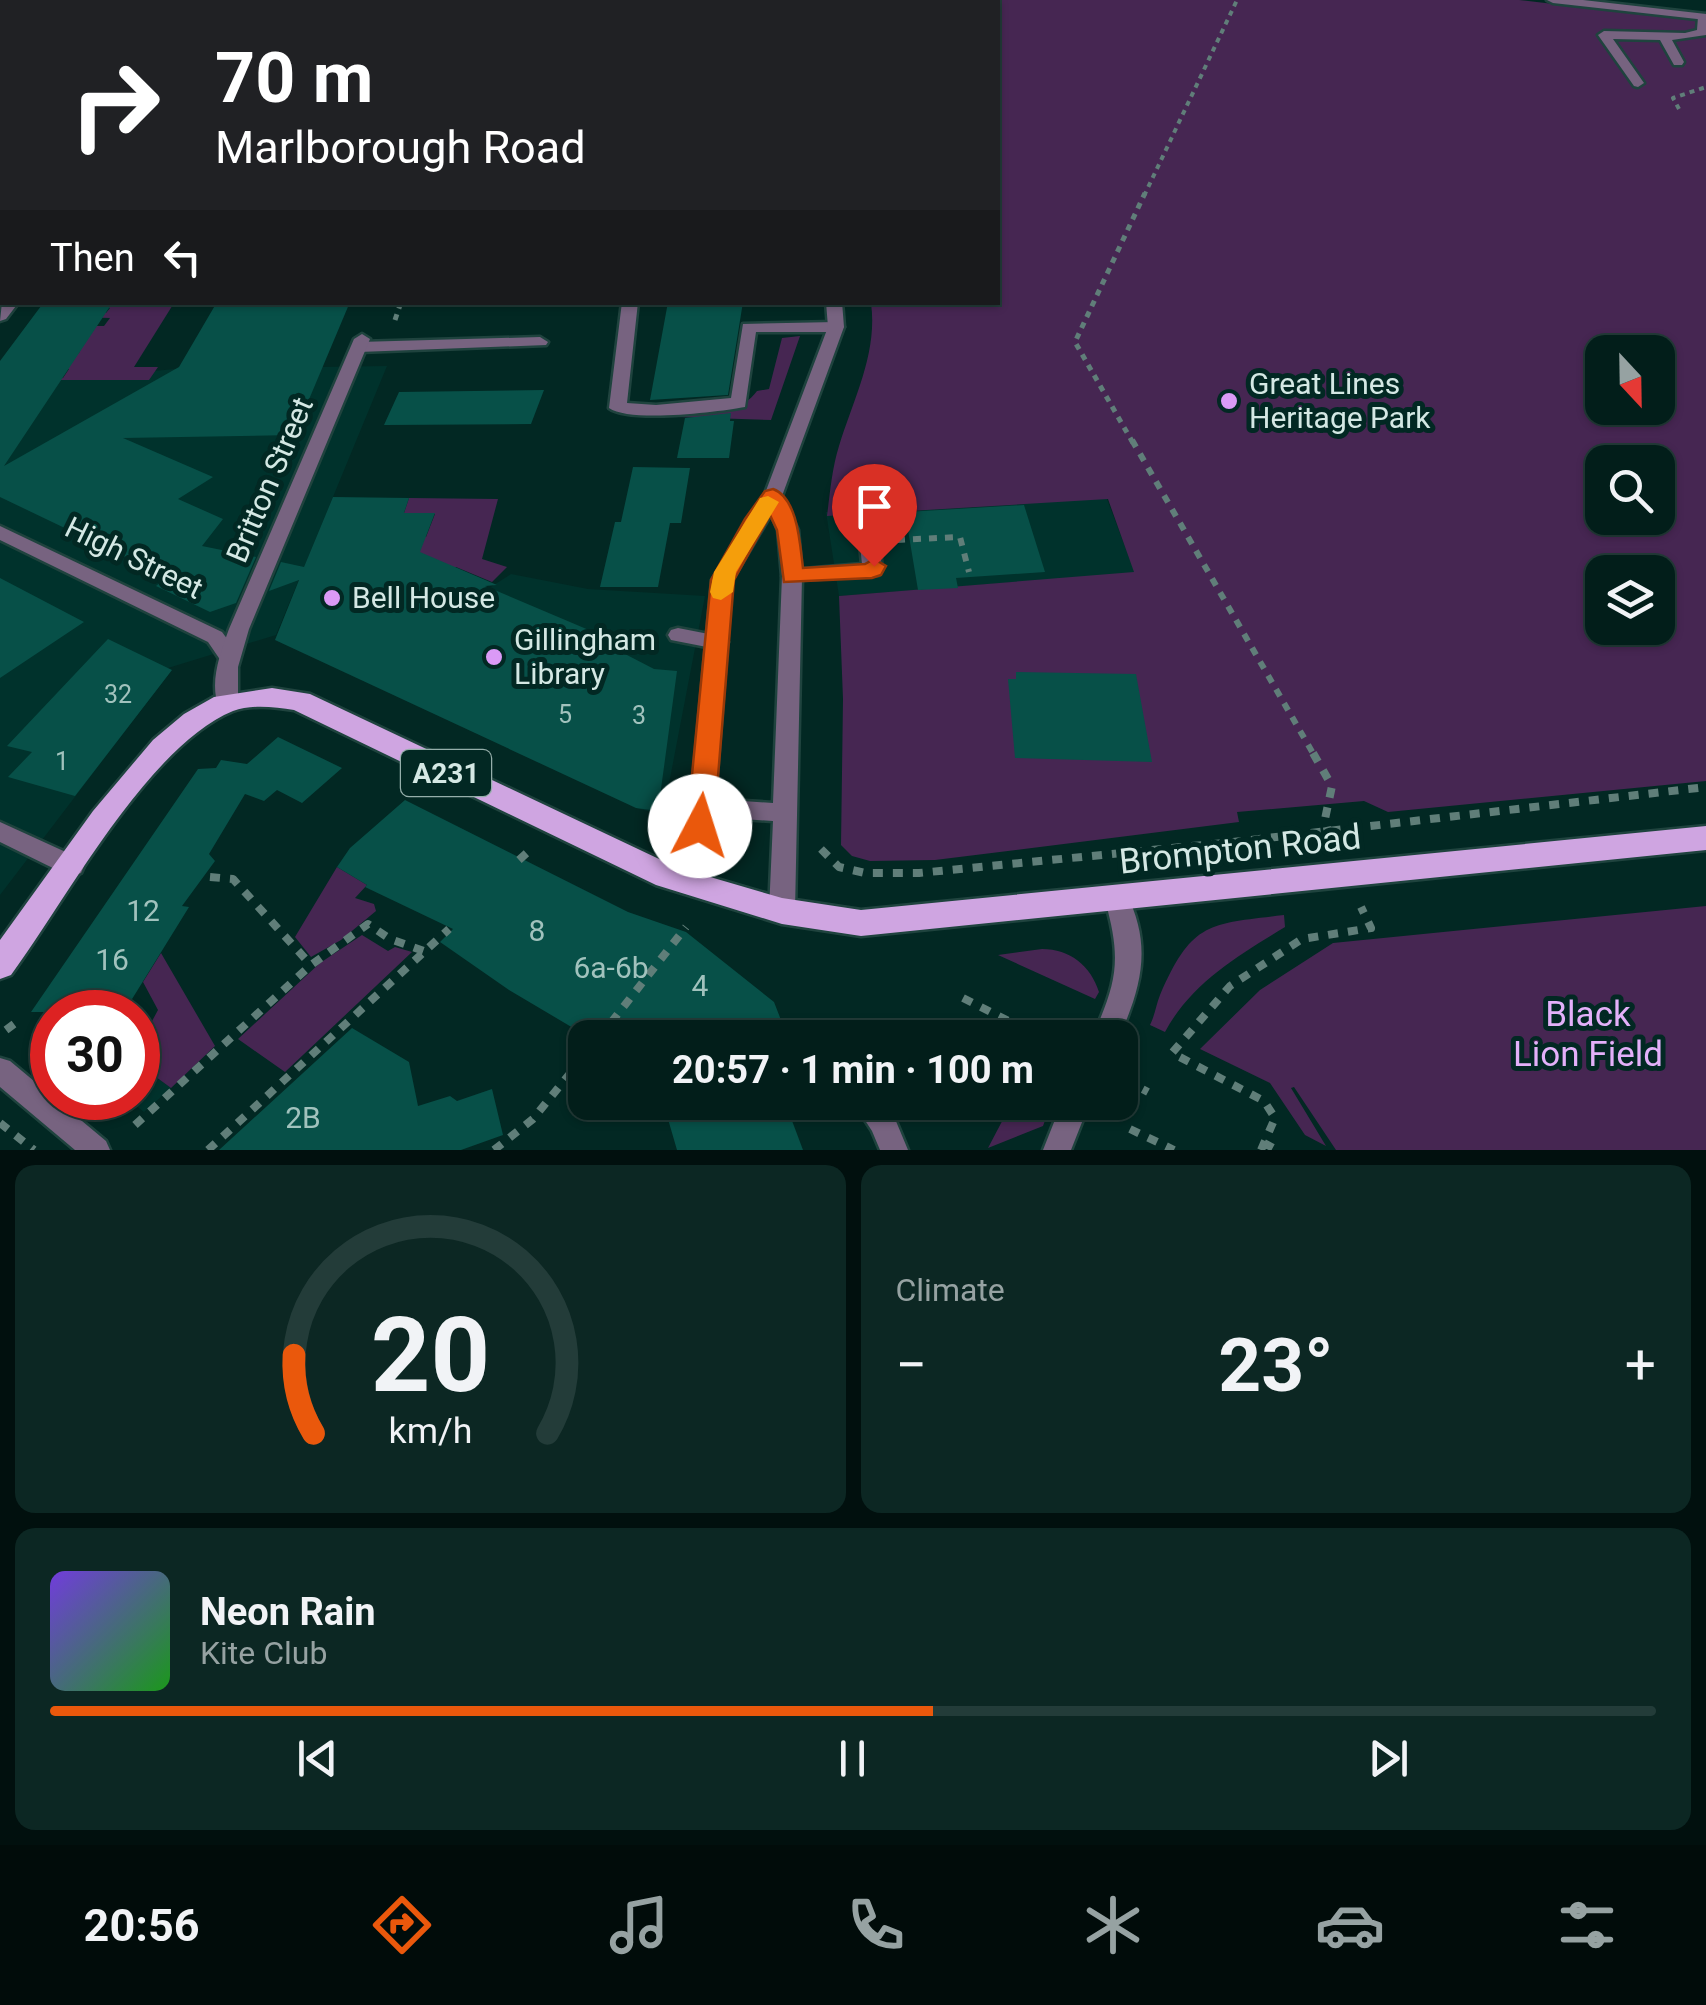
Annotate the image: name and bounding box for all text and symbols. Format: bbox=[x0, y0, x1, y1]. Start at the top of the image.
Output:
text: 70 m bbox=[215, 37, 373, 119]
icon: right bbox=[50, 40, 180, 170]
text: Marlborough Road bbox=[215, 121, 586, 174]
icon: left bbox=[155, 230, 210, 285]
text: Then bbox=[50, 236, 135, 280]
north arrow bbox=[1585, 335, 1675, 425]
map controls bbox=[1585, 335, 1675, 645]
place label: Great Lines Heritage Park bbox=[1249, 366, 1431, 435]
marker: Great Lines Heritage Park bbox=[1218, 390, 1240, 412]
street label: Britton Street bbox=[219, 392, 320, 568]
button: search bbox=[1585, 445, 1675, 535]
pin bbox=[832, 464, 917, 567]
icon: arrive bbox=[847, 479, 902, 534]
street label: High Street bbox=[60, 509, 209, 606]
button: layers bbox=[1585, 555, 1675, 645]
place label: Bell House bbox=[352, 580, 495, 615]
marker: Bell House bbox=[321, 587, 343, 609]
place label: Gillingham Library bbox=[514, 622, 656, 691]
marker: Gillingham Library bbox=[483, 646, 505, 668]
house number: 32 bbox=[104, 680, 132, 709]
house number: 5 bbox=[558, 700, 572, 729]
house number: 3 bbox=[632, 701, 646, 730]
house number: 1 bbox=[55, 747, 69, 776]
road number: A231 bbox=[401, 750, 491, 796]
position arrow bbox=[648, 774, 752, 878]
street label: Brompton Road bbox=[1117, 816, 1363, 883]
house number: 12 bbox=[126, 893, 160, 928]
house number: 8 bbox=[529, 913, 545, 948]
house number: 16 bbox=[95, 942, 129, 977]
house number: 6a-6b bbox=[573, 950, 649, 985]
house number: 4 bbox=[692, 968, 709, 1003]
speed limit sign: 30 bbox=[30, 990, 160, 1120]
park label: Black Lion Field bbox=[1513, 994, 1663, 1075]
text: 20:57 · 1 min · 100 m bbox=[672, 1048, 1034, 1092]
house number: 2B bbox=[285, 1100, 321, 1135]
text: Climate bbox=[896, 1271, 1005, 1309]
text: 20 bbox=[371, 1295, 490, 1416]
text: 23° bbox=[1218, 1321, 1334, 1409]
text: − bbox=[896, 1333, 927, 1397]
text: + bbox=[1625, 1333, 1656, 1397]
text: km/h bbox=[388, 1410, 472, 1452]
text: Neon Rain bbox=[200, 1590, 376, 1634]
text: Kite Club bbox=[200, 1634, 327, 1672]
icon: previous bbox=[290, 1731, 345, 1786]
icon: pause bbox=[825, 1731, 880, 1786]
icon: next bbox=[1361, 1731, 1416, 1786]
icon: directions bbox=[367, 1890, 437, 1960]
icon: music bbox=[604, 1890, 674, 1960]
icon: phone bbox=[841, 1890, 911, 1960]
icon: climate bbox=[1078, 1890, 1148, 1960]
icon: car bbox=[1315, 1890, 1385, 1960]
icon: filters bbox=[1552, 1890, 1622, 1960]
text: 20:56 bbox=[84, 1899, 200, 1952]

